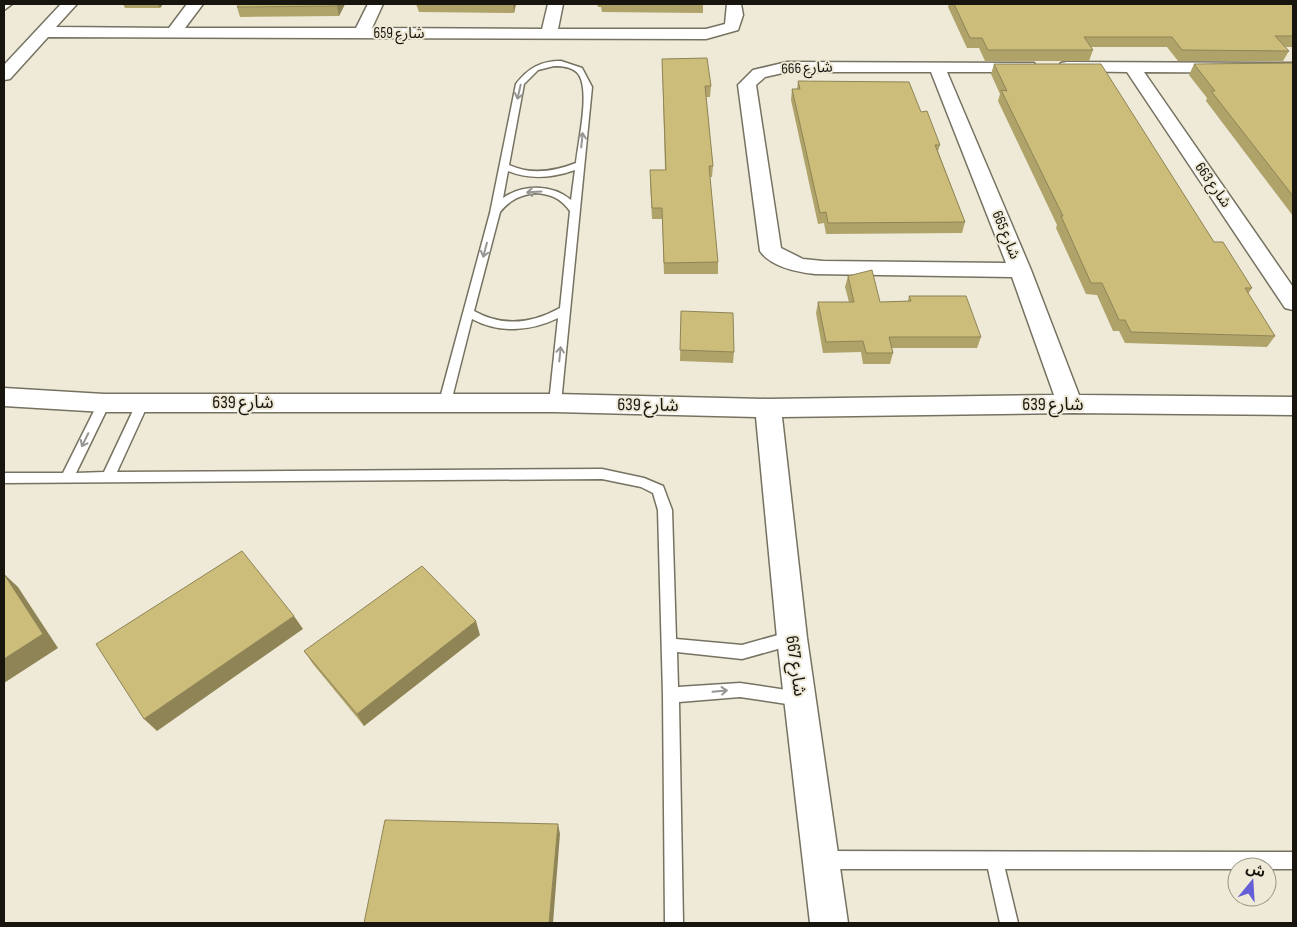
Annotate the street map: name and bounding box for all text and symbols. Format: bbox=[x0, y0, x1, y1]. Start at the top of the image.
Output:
street label: شارع 659 bbox=[374, 24, 425, 45]
street label: شارع 666 bbox=[781, 58, 833, 80]
one-way arrow bbox=[514, 83, 523, 99]
one-way arrow bbox=[577, 133, 587, 149]
street label: شارع 663 bbox=[1189, 159, 1236, 213]
one-way arrow bbox=[526, 187, 542, 196]
street label: شارع 665 bbox=[986, 208, 1024, 263]
one-way arrow bbox=[480, 242, 489, 258]
one-way arrow bbox=[555, 347, 565, 363]
street label: شارع 639 bbox=[212, 392, 274, 416]
street label: شارع 639 bbox=[617, 394, 679, 419]
street label: شارع 639 bbox=[1022, 394, 1084, 418]
one-way arrow bbox=[80, 433, 90, 448]
street label: شارع 667 bbox=[778, 634, 811, 698]
one-way arrow bbox=[712, 687, 728, 696]
north arrow bbox=[1227, 857, 1277, 907]
text: ش bbox=[1244, 859, 1268, 881]

